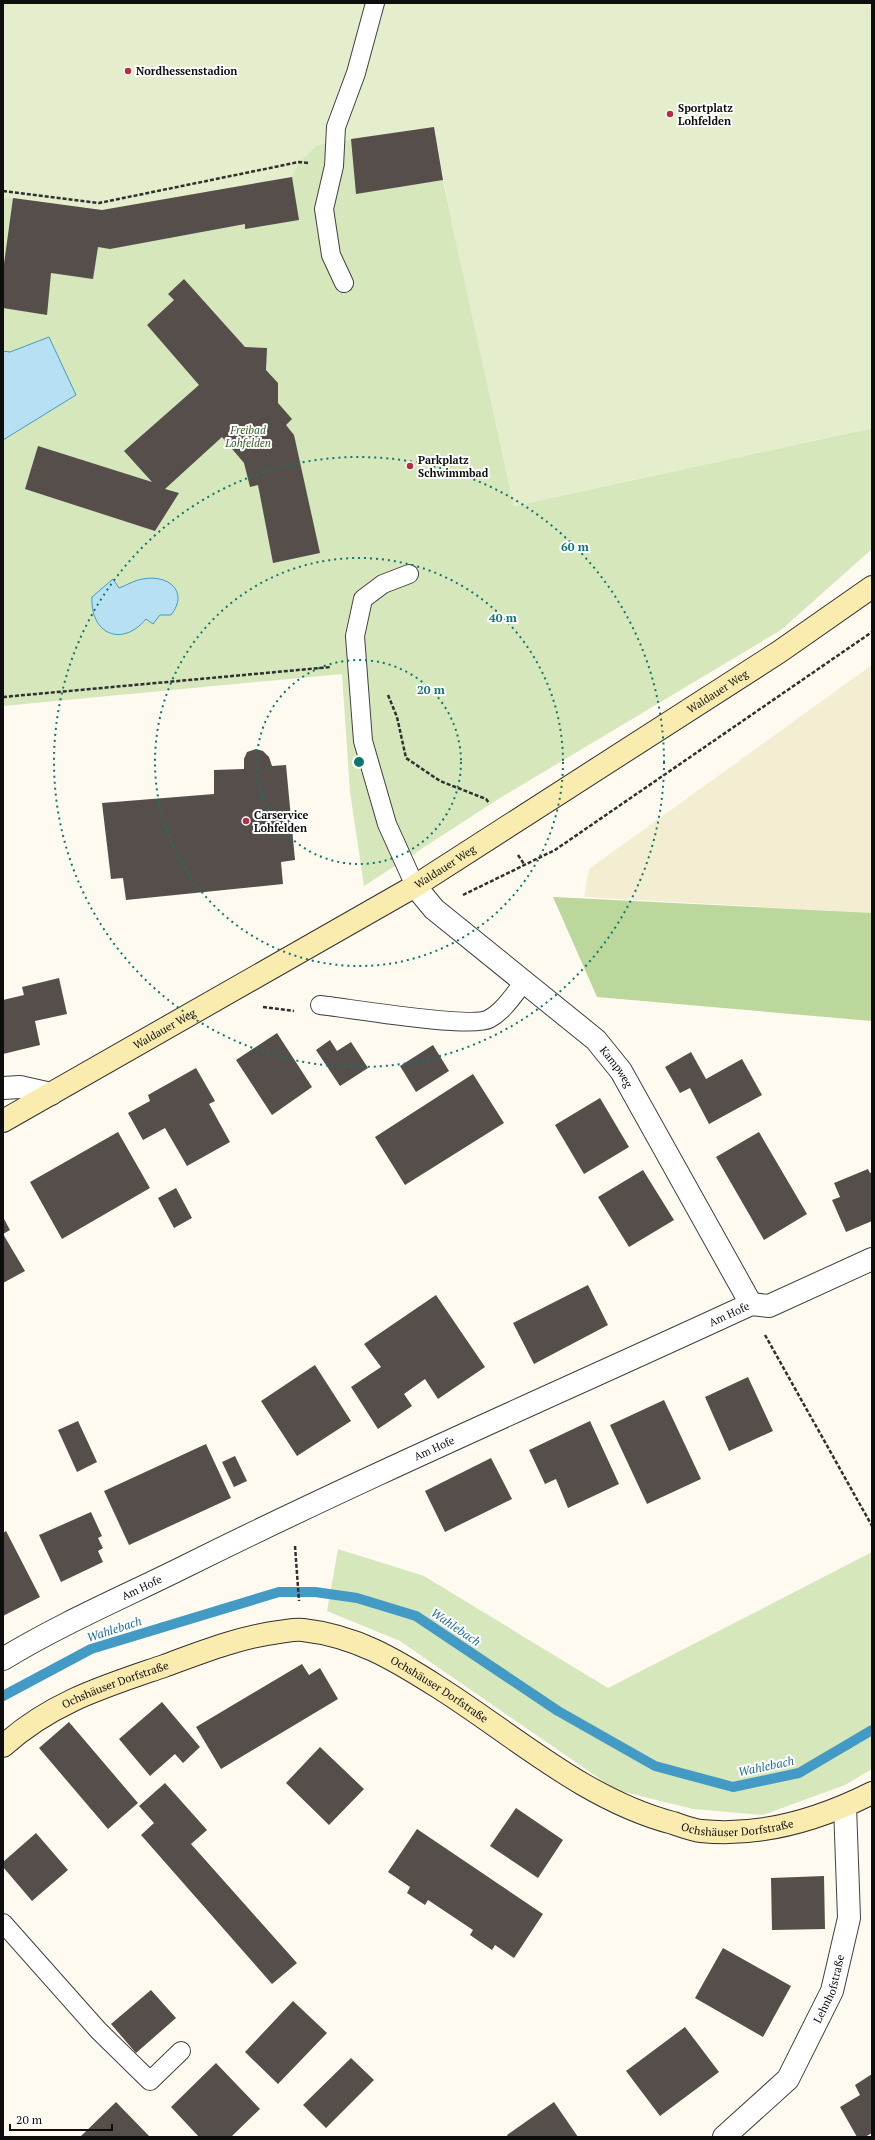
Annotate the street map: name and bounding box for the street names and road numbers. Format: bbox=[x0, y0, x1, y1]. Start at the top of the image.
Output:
street label: Waldauer Weg bbox=[684, 667, 751, 716]
street label: Waldauer Weg bbox=[412, 842, 478, 891]
street label: Waldauer Weg bbox=[131, 1005, 199, 1052]
street label: Kampweg bbox=[597, 1043, 636, 1090]
street label: Am Hofe bbox=[707, 1299, 752, 1329]
street label: Am Hofe bbox=[412, 1433, 457, 1464]
street label: Am Hofe bbox=[119, 1572, 164, 1603]
street label: Ochshäuser Dorfstraße bbox=[388, 1653, 491, 1726]
street label: Ochshäuser Dorfstraße bbox=[59, 1658, 171, 1711]
street label: Ochshäuser Dorfstraße bbox=[679, 1816, 795, 1839]
street label: Lehnhofstraße bbox=[810, 1953, 847, 2025]

